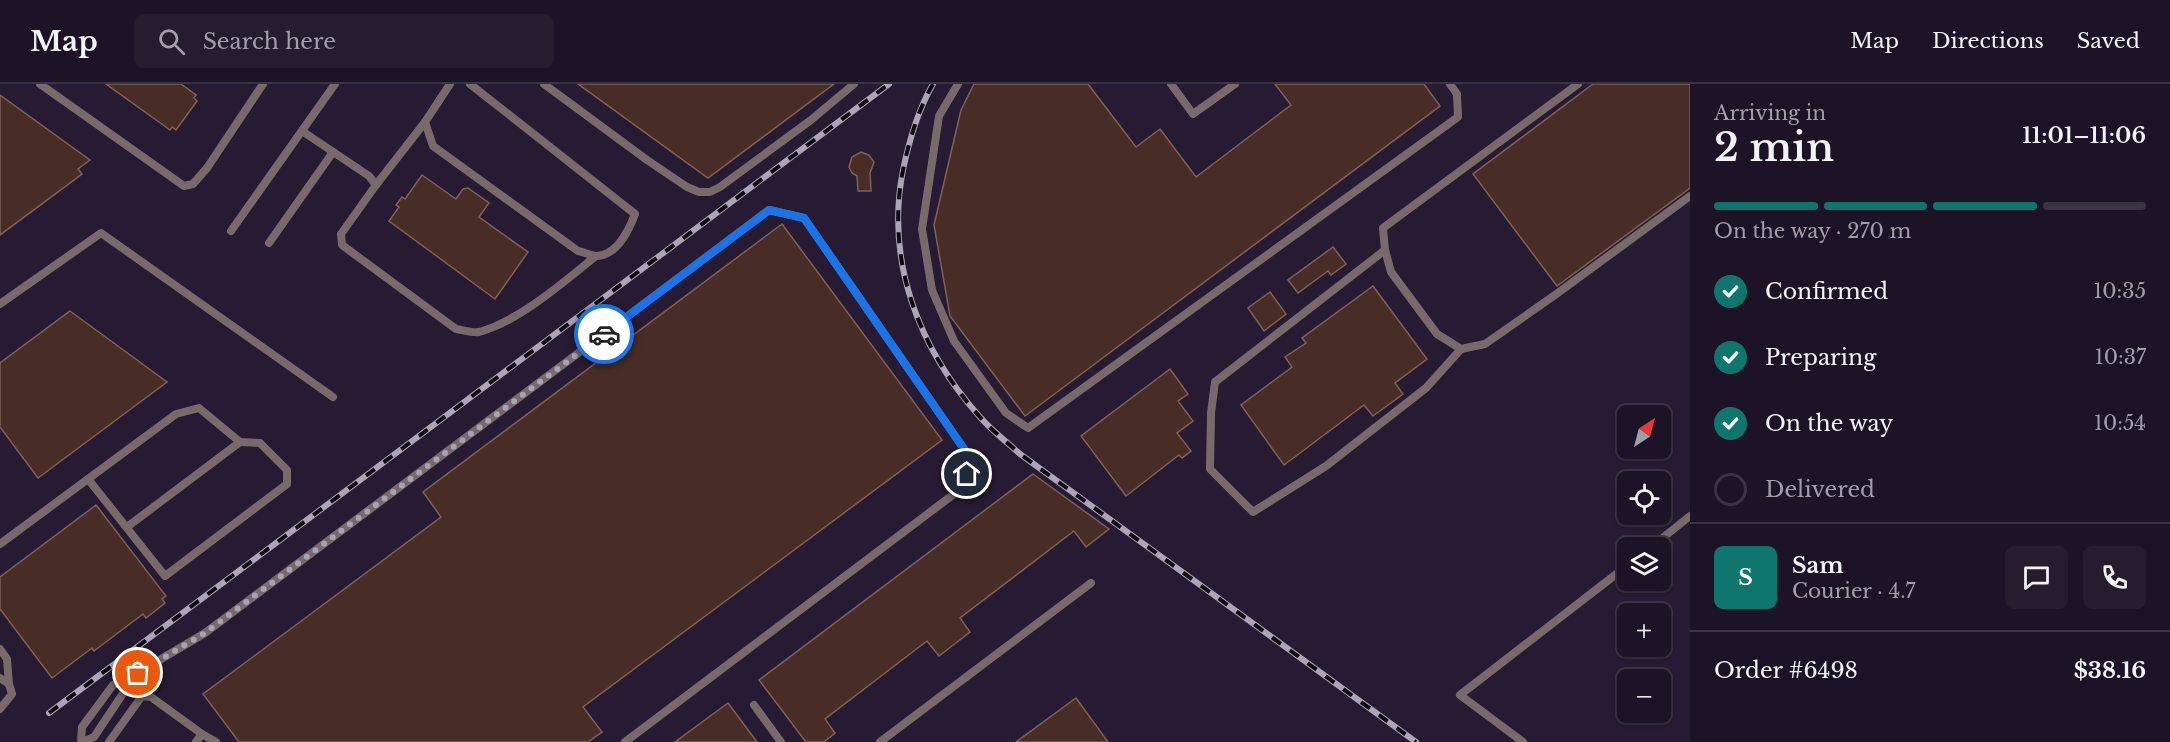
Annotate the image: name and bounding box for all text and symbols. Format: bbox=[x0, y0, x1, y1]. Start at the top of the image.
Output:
search box bbox=[134, 14, 554, 68]
text: Map bbox=[30, 24, 98, 59]
icon: search bbox=[155, 25, 188, 58]
text: Search here bbox=[203, 28, 336, 55]
text: Map bbox=[1850, 28, 1899, 54]
text: Directions bbox=[1932, 28, 2044, 54]
text: Saved bbox=[2077, 28, 2140, 54]
text: Arriving in bbox=[1714, 101, 1826, 125]
text: 11:01–11:06 bbox=[2022, 122, 2146, 149]
text: 2 min bbox=[1714, 123, 1834, 172]
text: On the way · 270 m bbox=[1714, 219, 1911, 243]
icon: check bbox=[1714, 275, 1747, 308]
text: Confirmed bbox=[1765, 278, 1888, 305]
text: 10:35 bbox=[2093, 279, 2146, 303]
courier bbox=[574, 304, 634, 364]
icon: car bbox=[588, 318, 621, 351]
icon: check bbox=[1714, 341, 1747, 374]
text: Preparing bbox=[1765, 344, 1876, 371]
text: 10:37 bbox=[2095, 345, 2146, 369]
north arrow bbox=[1617, 405, 1671, 459]
map controls bbox=[1617, 405, 1671, 723]
icon: check bbox=[1714, 407, 1747, 440]
text: On the way bbox=[1765, 410, 1893, 437]
text: 10:54 bbox=[2094, 411, 2146, 435]
pin bbox=[941, 448, 992, 499]
icon: home bbox=[950, 457, 983, 490]
button: locate bbox=[1617, 471, 1671, 525]
text: Delivered bbox=[1765, 476, 1875, 503]
button: layers bbox=[1617, 537, 1671, 591]
button: chat bbox=[2005, 546, 2068, 609]
button: phone bbox=[2083, 546, 2146, 609]
text: Sam bbox=[1792, 552, 1844, 579]
text: S bbox=[1738, 564, 1753, 591]
text: Courier · 4.7 bbox=[1792, 579, 1915, 603]
button: + bbox=[1617, 603, 1671, 657]
pin bbox=[112, 647, 163, 698]
icon: bag bbox=[121, 656, 154, 689]
text: Order #6498 bbox=[1714, 657, 1858, 684]
text: $38.16 bbox=[2074, 657, 2146, 684]
button: − bbox=[1617, 669, 1671, 723]

